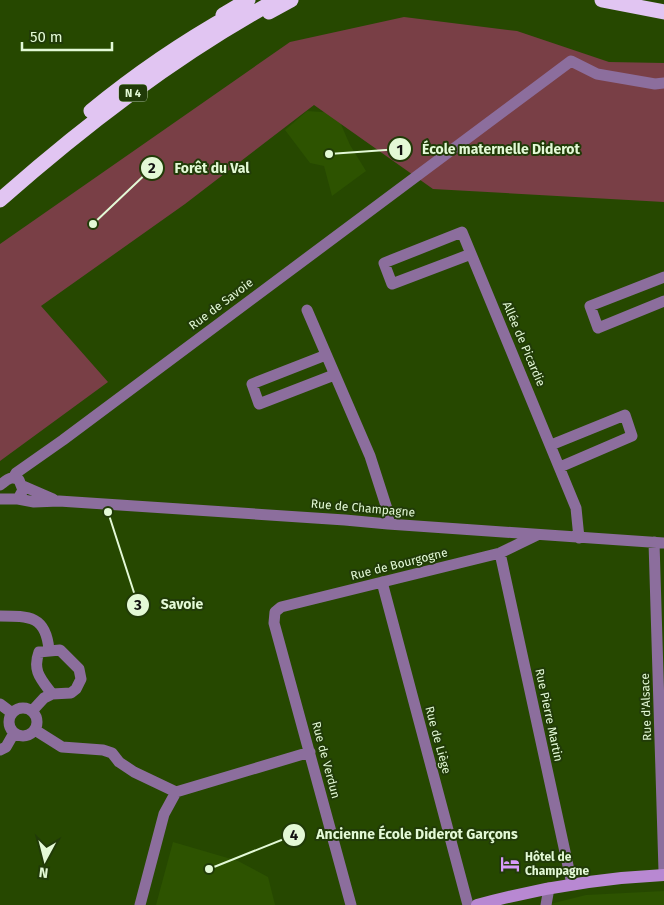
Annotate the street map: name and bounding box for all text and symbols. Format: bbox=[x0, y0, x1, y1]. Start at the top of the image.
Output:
scale bar bbox=[22, 20, 112, 52]
text: 50 m bbox=[30, 28, 63, 46]
road number: N 4 bbox=[119, 85, 147, 102]
callout: École maternelle Diderot bbox=[387, 135, 590, 164]
text: École maternelle Diderot bbox=[422, 140, 581, 158]
text: 1 bbox=[397, 141, 403, 159]
callout: Forêt du Val bbox=[139, 154, 259, 183]
text: 2 bbox=[148, 159, 156, 177]
text: Forêt du Val bbox=[175, 160, 250, 177]
street label: Rue de Savoie bbox=[186, 275, 256, 333]
street label: Allée de Picardie bbox=[500, 299, 548, 389]
street label: Rue de Champagne bbox=[310, 496, 416, 520]
street label: Rue de Bourgogne bbox=[349, 545, 449, 583]
callout: Savoie bbox=[126, 590, 213, 619]
text: 3 bbox=[133, 596, 142, 614]
text: Savoie bbox=[161, 596, 203, 613]
street label: Rue Pierre Martin bbox=[532, 667, 566, 763]
street label: Rue d'Alsace bbox=[638, 673, 654, 741]
street label: Rue de Liège bbox=[422, 705, 454, 775]
street label: Rue de Verdun bbox=[309, 720, 343, 800]
callout: Ancienne École Diderot Garçons bbox=[282, 820, 528, 849]
text: Ancienne École Diderot Garçons bbox=[315, 825, 518, 844]
text: 4 bbox=[290, 826, 299, 844]
north arrow bbox=[20, 835, 70, 885]
place label: Hôtel de Champagne bbox=[525, 850, 589, 878]
hotel icon: Hôtel de Champagne bbox=[499, 853, 521, 875]
text: N bbox=[38, 863, 49, 881]

